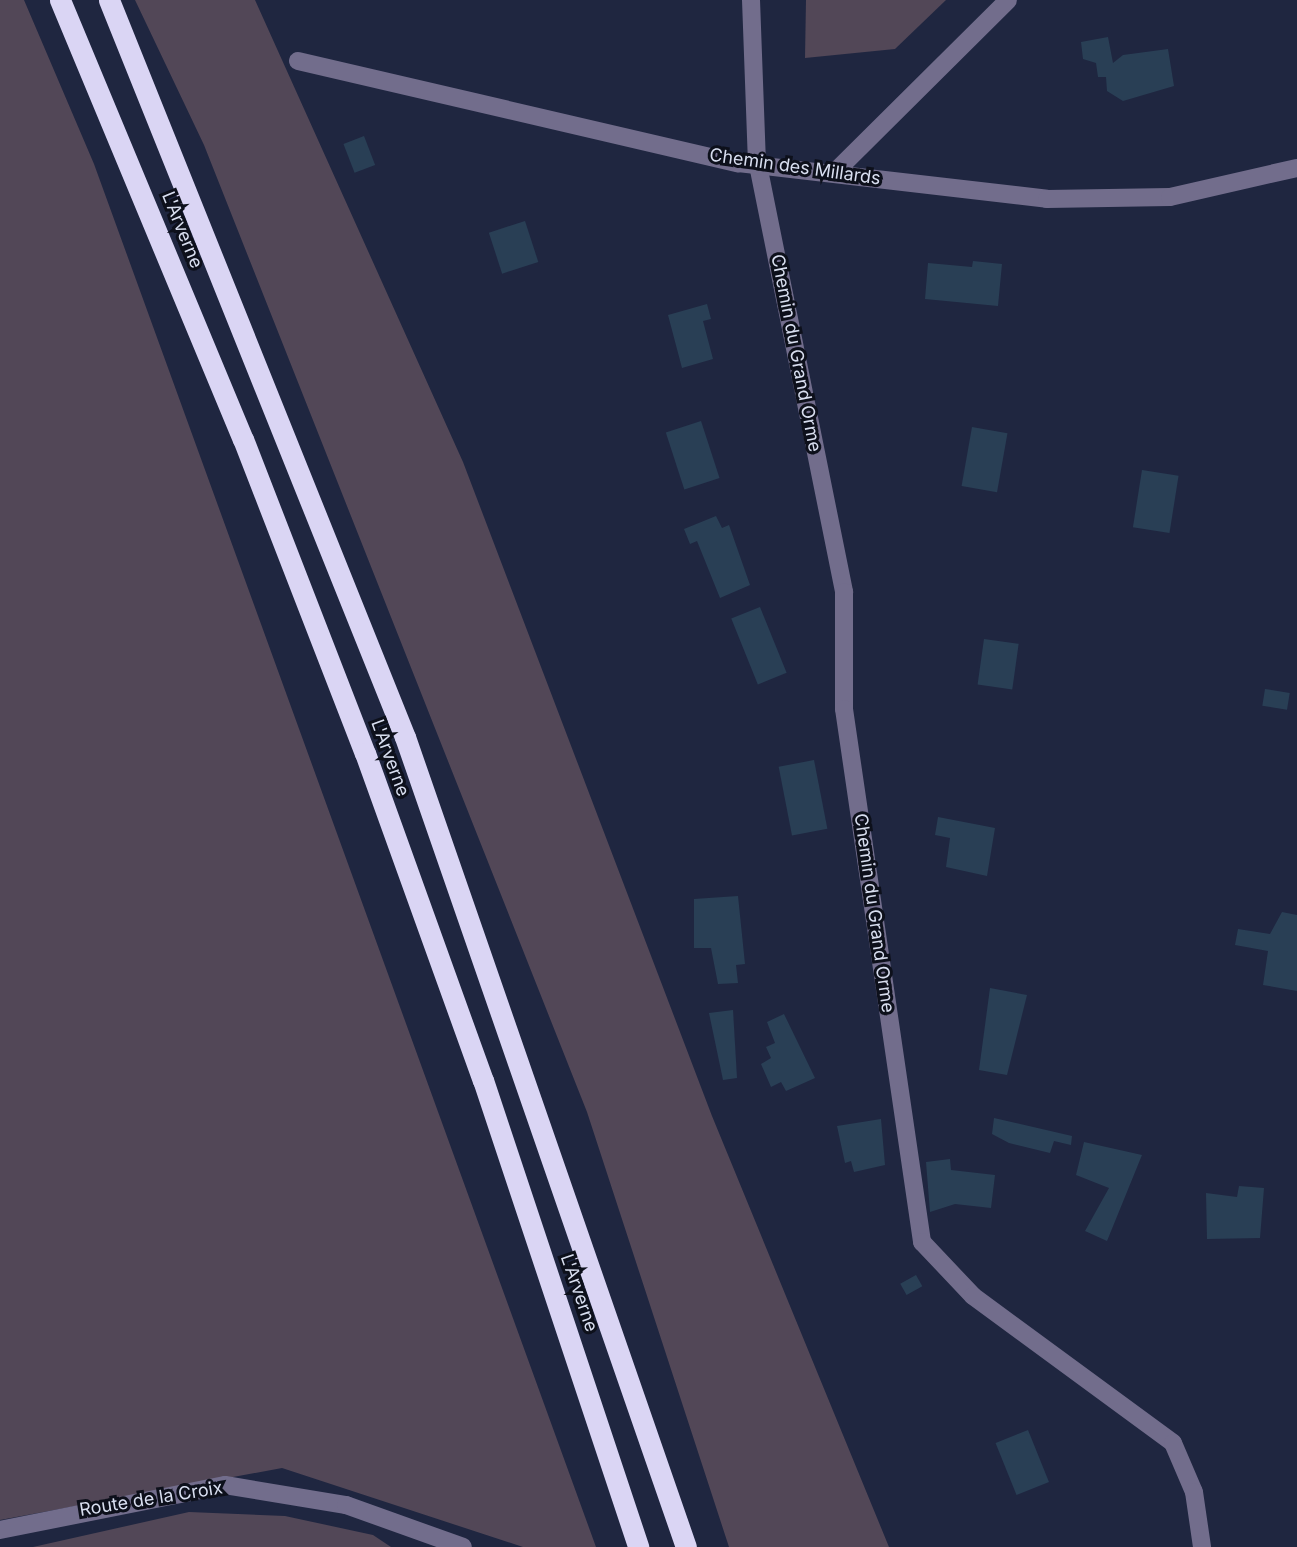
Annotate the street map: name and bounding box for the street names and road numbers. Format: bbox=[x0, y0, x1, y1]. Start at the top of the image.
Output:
street label: Chemin des Millards bbox=[708, 144, 882, 190]
street label: L'Arverne bbox=[157, 189, 207, 271]
street label: Chemin du Grand Orme bbox=[766, 252, 826, 454]
street label: L'Arverne bbox=[366, 717, 414, 799]
street label: Chemin du Grand Orme bbox=[849, 812, 899, 1014]
street label: L'Arverne bbox=[556, 1251, 602, 1335]
street label: Route de la Croix bbox=[78, 1477, 224, 1521]

